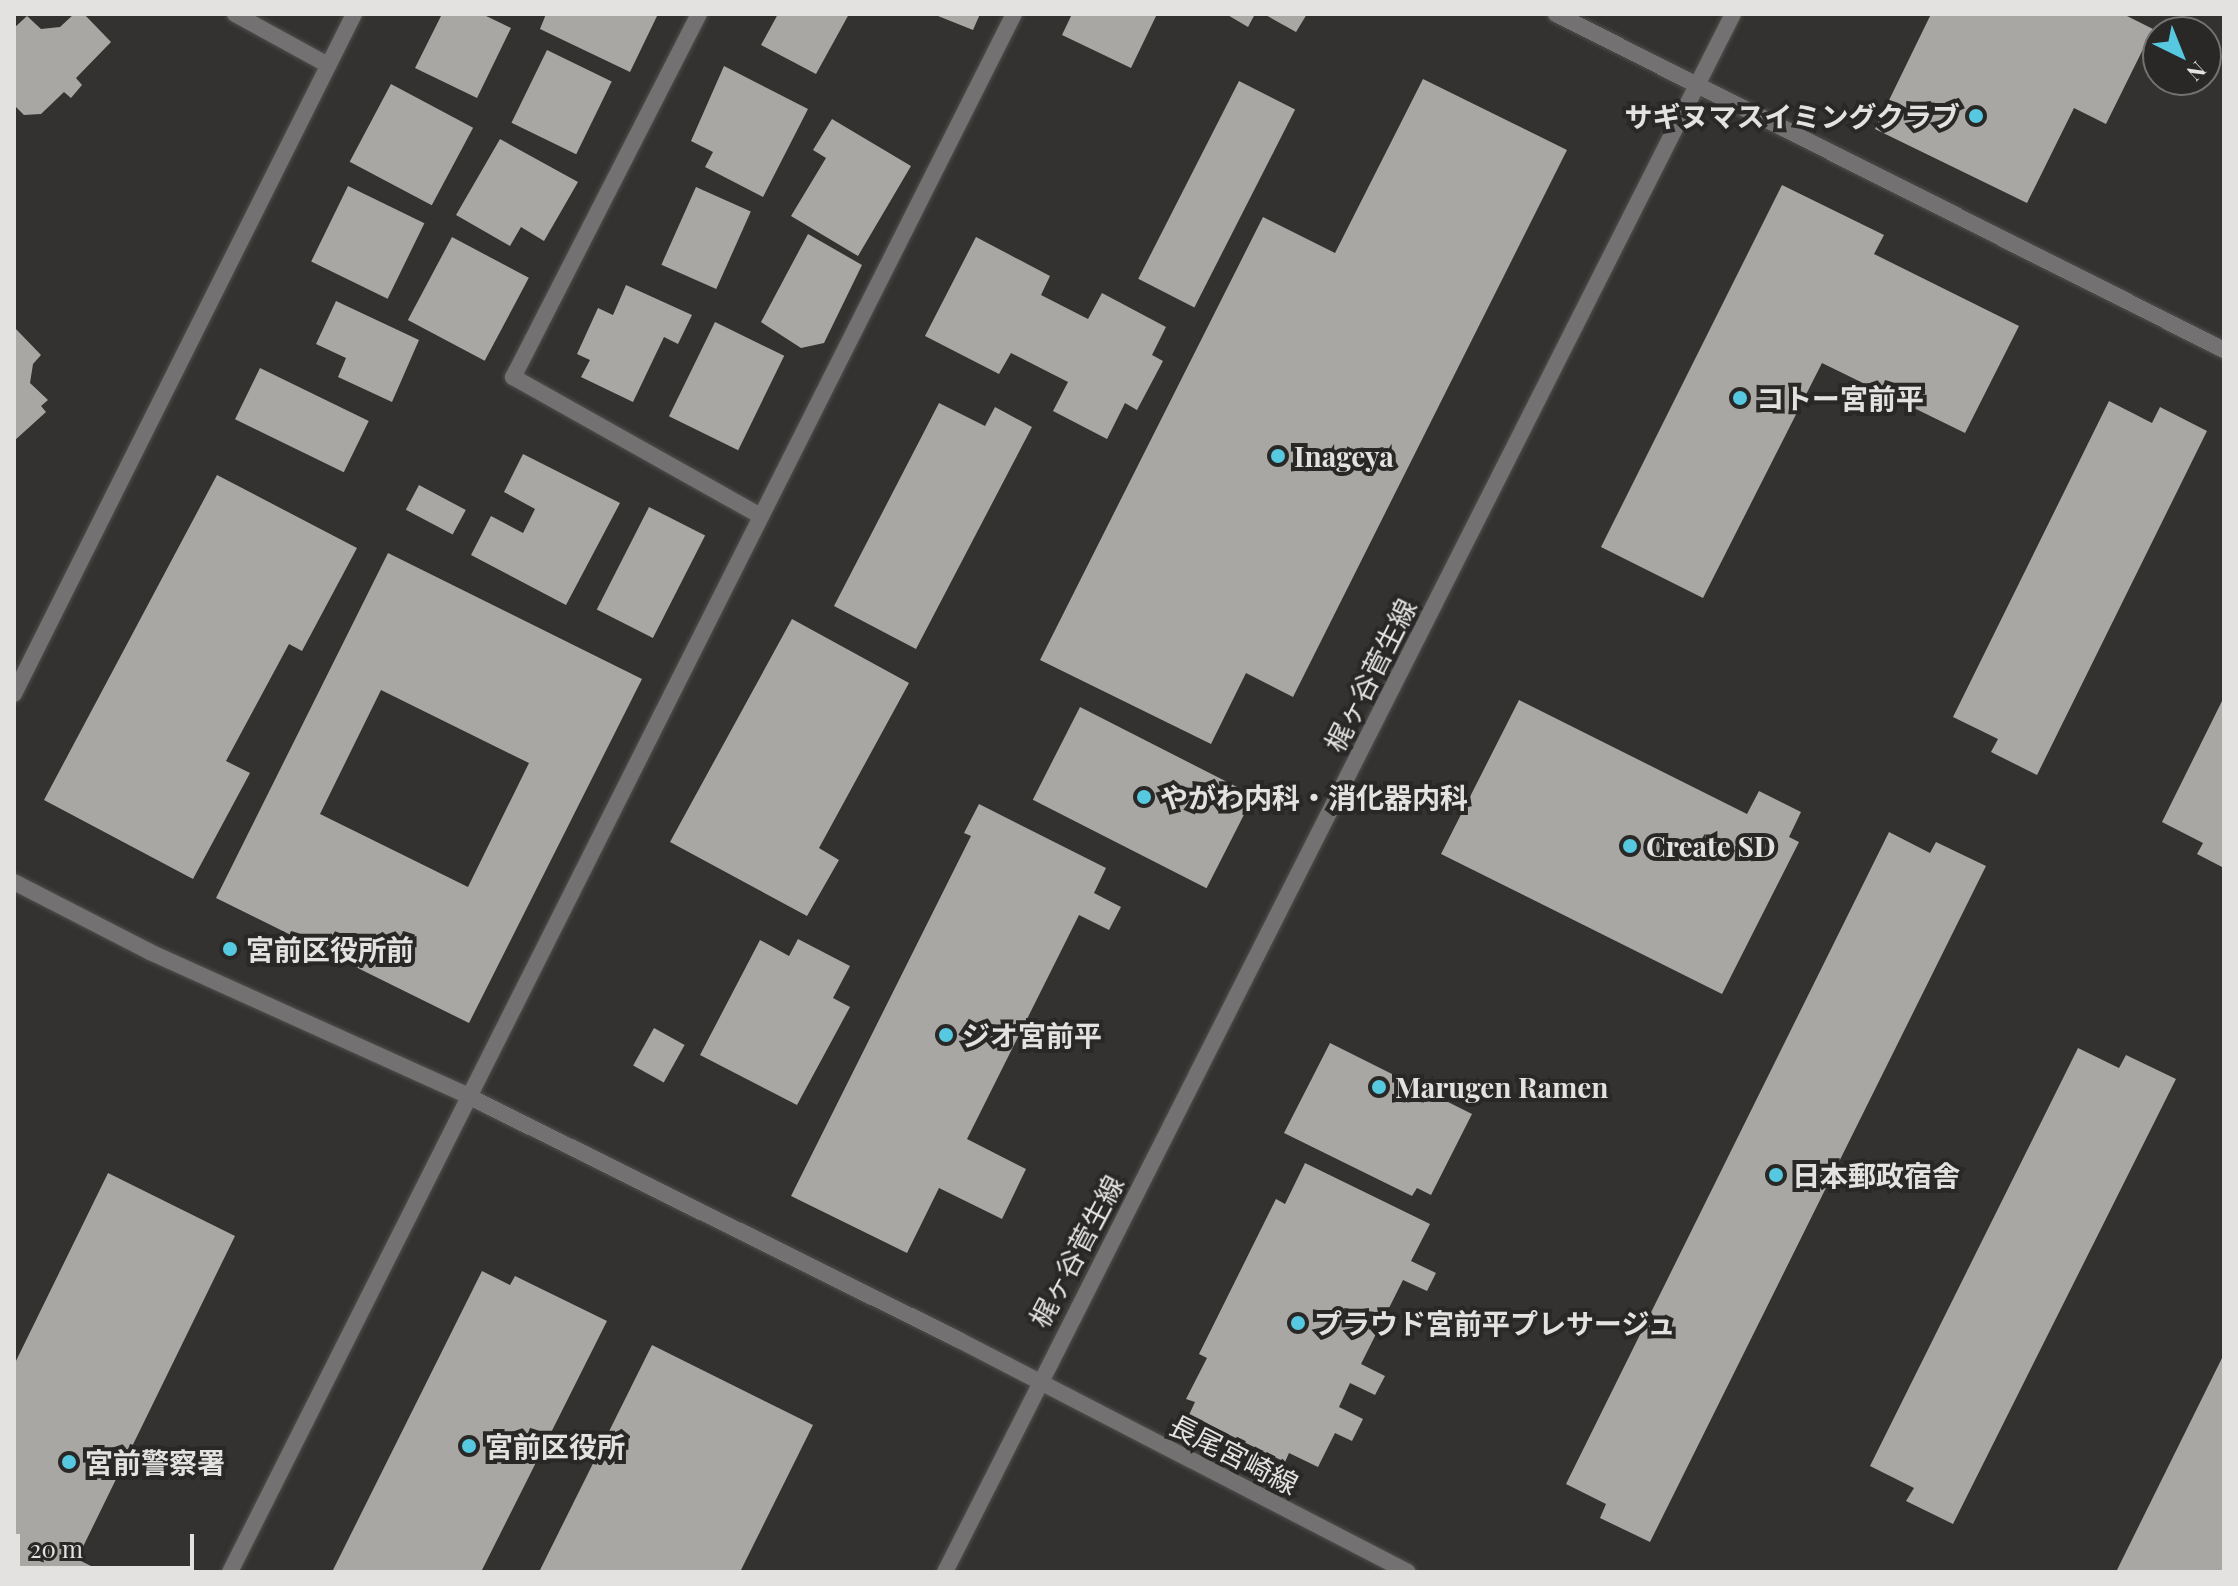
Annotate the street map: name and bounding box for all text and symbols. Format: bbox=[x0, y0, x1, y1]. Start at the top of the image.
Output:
north arrow bbox=[2142, 16, 2222, 96]
text: N bbox=[2181, 56, 2213, 88]
place label: サギヌマスイミングクラブ bbox=[1624, 99, 1960, 133]
marker: サギヌマスイミングクラブ bbox=[1967, 107, 1985, 125]
place label: コトー宮前平 bbox=[1756, 381, 1924, 415]
marker: コトー宮前平 bbox=[1731, 389, 1749, 407]
place label: Inageya bbox=[1294, 439, 1394, 473]
marker: Inageya bbox=[1269, 447, 1287, 465]
street label: 梶ヶ谷菅生線 bbox=[1317, 593, 1423, 757]
place label: やがわ内科・消化器内科 bbox=[1160, 780, 1468, 814]
marker: やがわ内科・消化器内科 bbox=[1135, 788, 1153, 806]
place label: Create SD bbox=[1646, 829, 1776, 863]
marker: Create SD bbox=[1621, 837, 1639, 855]
place label: 宮前区役所前 bbox=[246, 932, 414, 966]
marker: 宮前区役所前 bbox=[221, 940, 239, 958]
place label: ジオ宮前平 bbox=[962, 1018, 1102, 1052]
marker: ジオ宮前平 bbox=[937, 1026, 955, 1044]
place label: Marugen Ramen bbox=[1395, 1070, 1608, 1104]
marker: Marugen Ramen bbox=[1370, 1078, 1388, 1096]
place label: 日本郵政宿舎 bbox=[1792, 1158, 1960, 1192]
marker: 日本郵政宿舎 bbox=[1767, 1166, 1785, 1184]
street label: 梶ヶ谷菅生線 bbox=[1022, 1169, 1130, 1333]
place label: プラウド宮前平プレサージュ bbox=[1314, 1306, 1678, 1340]
marker: プラウド宮前平プレサージュ bbox=[1289, 1314, 1307, 1332]
street label: 長尾宮崎線 bbox=[1164, 1407, 1304, 1501]
place label: 宮前区役所 bbox=[485, 1429, 625, 1463]
marker: 宮前区役所 bbox=[460, 1437, 478, 1455]
place label: 宮前警察署 bbox=[85, 1445, 225, 1479]
marker: 宮前警察署 bbox=[60, 1453, 78, 1471]
scale bar bbox=[20, 1518, 198, 1568]
text: 20 m bbox=[30, 1532, 83, 1564]

